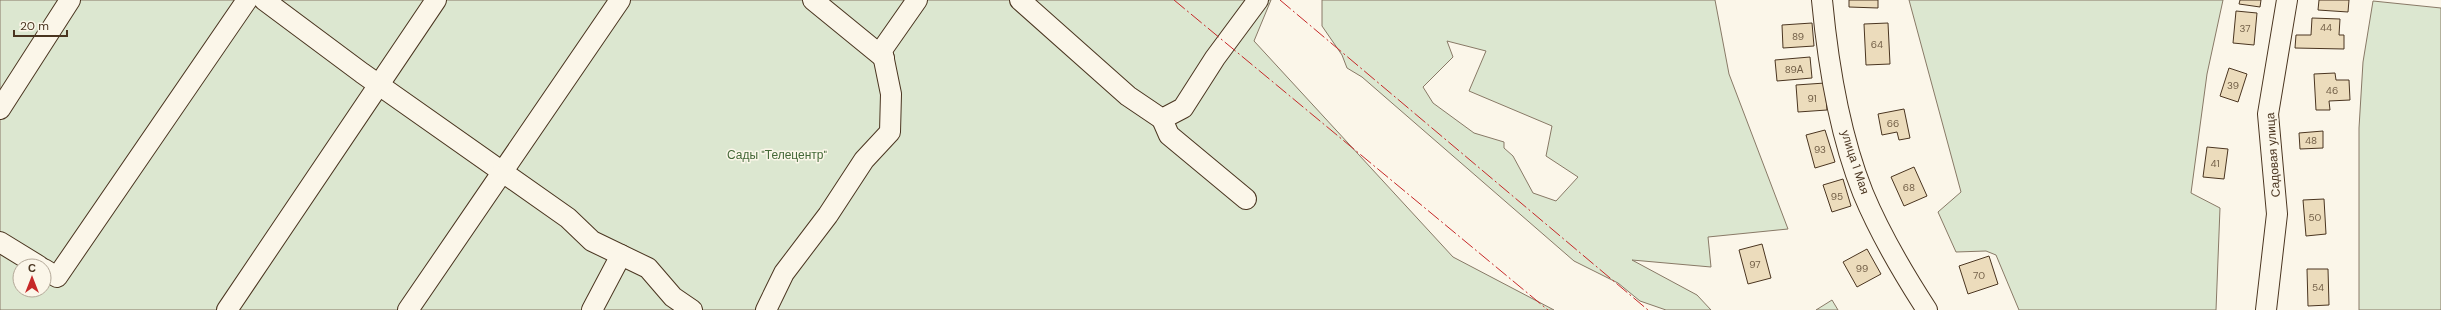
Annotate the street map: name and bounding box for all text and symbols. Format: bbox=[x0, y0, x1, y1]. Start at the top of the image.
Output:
scale bar bbox=[14, 12, 67, 38]
text: 20 m bbox=[20, 18, 49, 34]
house number: 44 bbox=[2320, 21, 2332, 34]
house number: 37 bbox=[2239, 22, 2251, 35]
house number: 89 bbox=[1792, 30, 1804, 43]
house number: 64 bbox=[1871, 38, 1883, 51]
house number: 89А bbox=[1785, 63, 1804, 76]
house number: 39 bbox=[2227, 79, 2239, 92]
house number: 46 bbox=[2326, 84, 2338, 97]
house number: 91 bbox=[1807, 92, 1817, 105]
street label: Садовая улица bbox=[2262, 112, 2284, 198]
house number: 66 bbox=[1887, 117, 1899, 130]
street label: улица 1 Мая bbox=[1837, 128, 1873, 196]
house number: 48 bbox=[2305, 134, 2317, 147]
house number: 93 bbox=[1814, 143, 1826, 156]
park label: Сады "Телецентр" bbox=[727, 147, 828, 163]
house number: 41 bbox=[2210, 157, 2220, 170]
house number: 68 bbox=[1903, 181, 1915, 194]
house number: 95 bbox=[1831, 190, 1843, 203]
house number: 50 bbox=[2309, 211, 2322, 224]
north arrow bbox=[12, 258, 52, 298]
house number: 97 bbox=[1749, 258, 1761, 271]
text: С bbox=[28, 261, 36, 275]
house number: 99 bbox=[1856, 262, 1868, 275]
house number: 70 bbox=[1973, 269, 1985, 282]
house number: 54 bbox=[2312, 281, 2324, 294]

